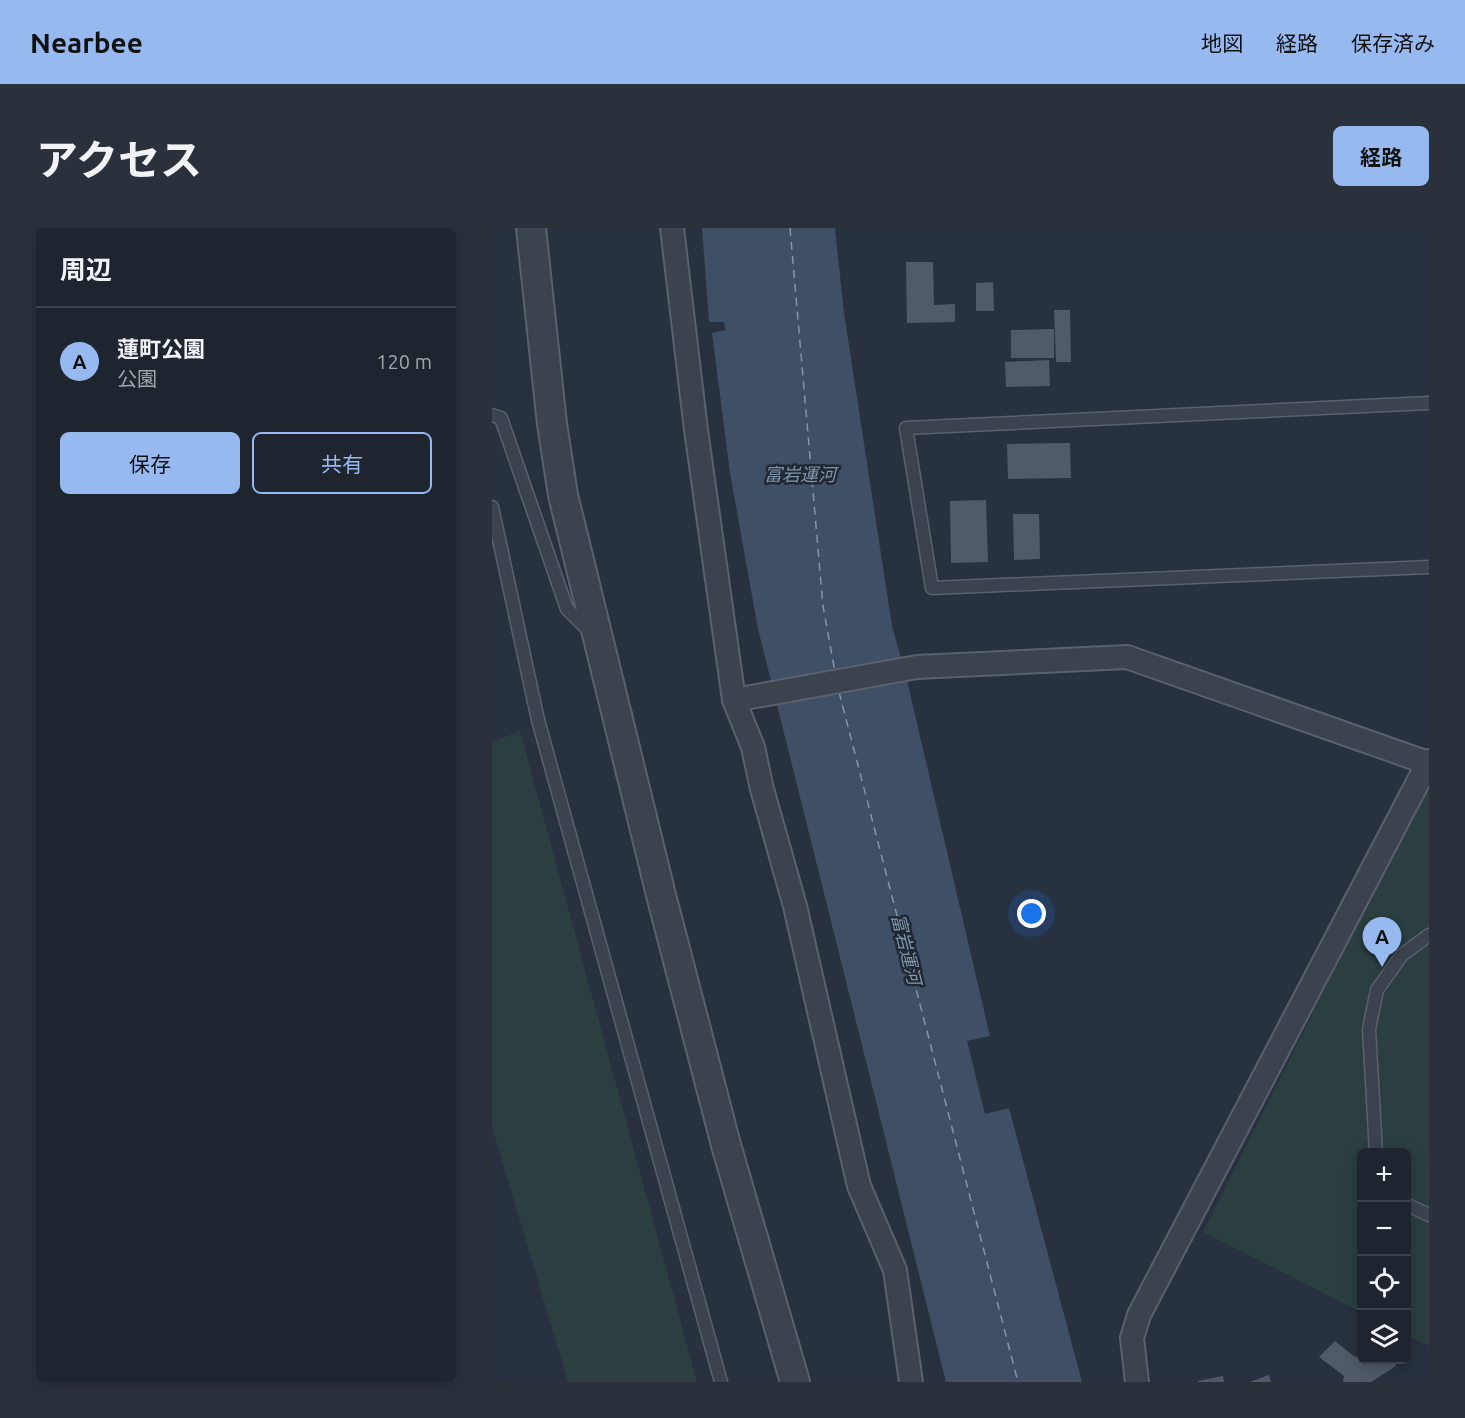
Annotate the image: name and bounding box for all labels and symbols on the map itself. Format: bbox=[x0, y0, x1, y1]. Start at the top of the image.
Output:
water label: 富岩運河 bbox=[764, 464, 839, 484]
your location bbox=[1017, 899, 1046, 928]
water label: 富岩運河 bbox=[889, 912, 926, 989]
pin: A bbox=[1362, 918, 1402, 967]

